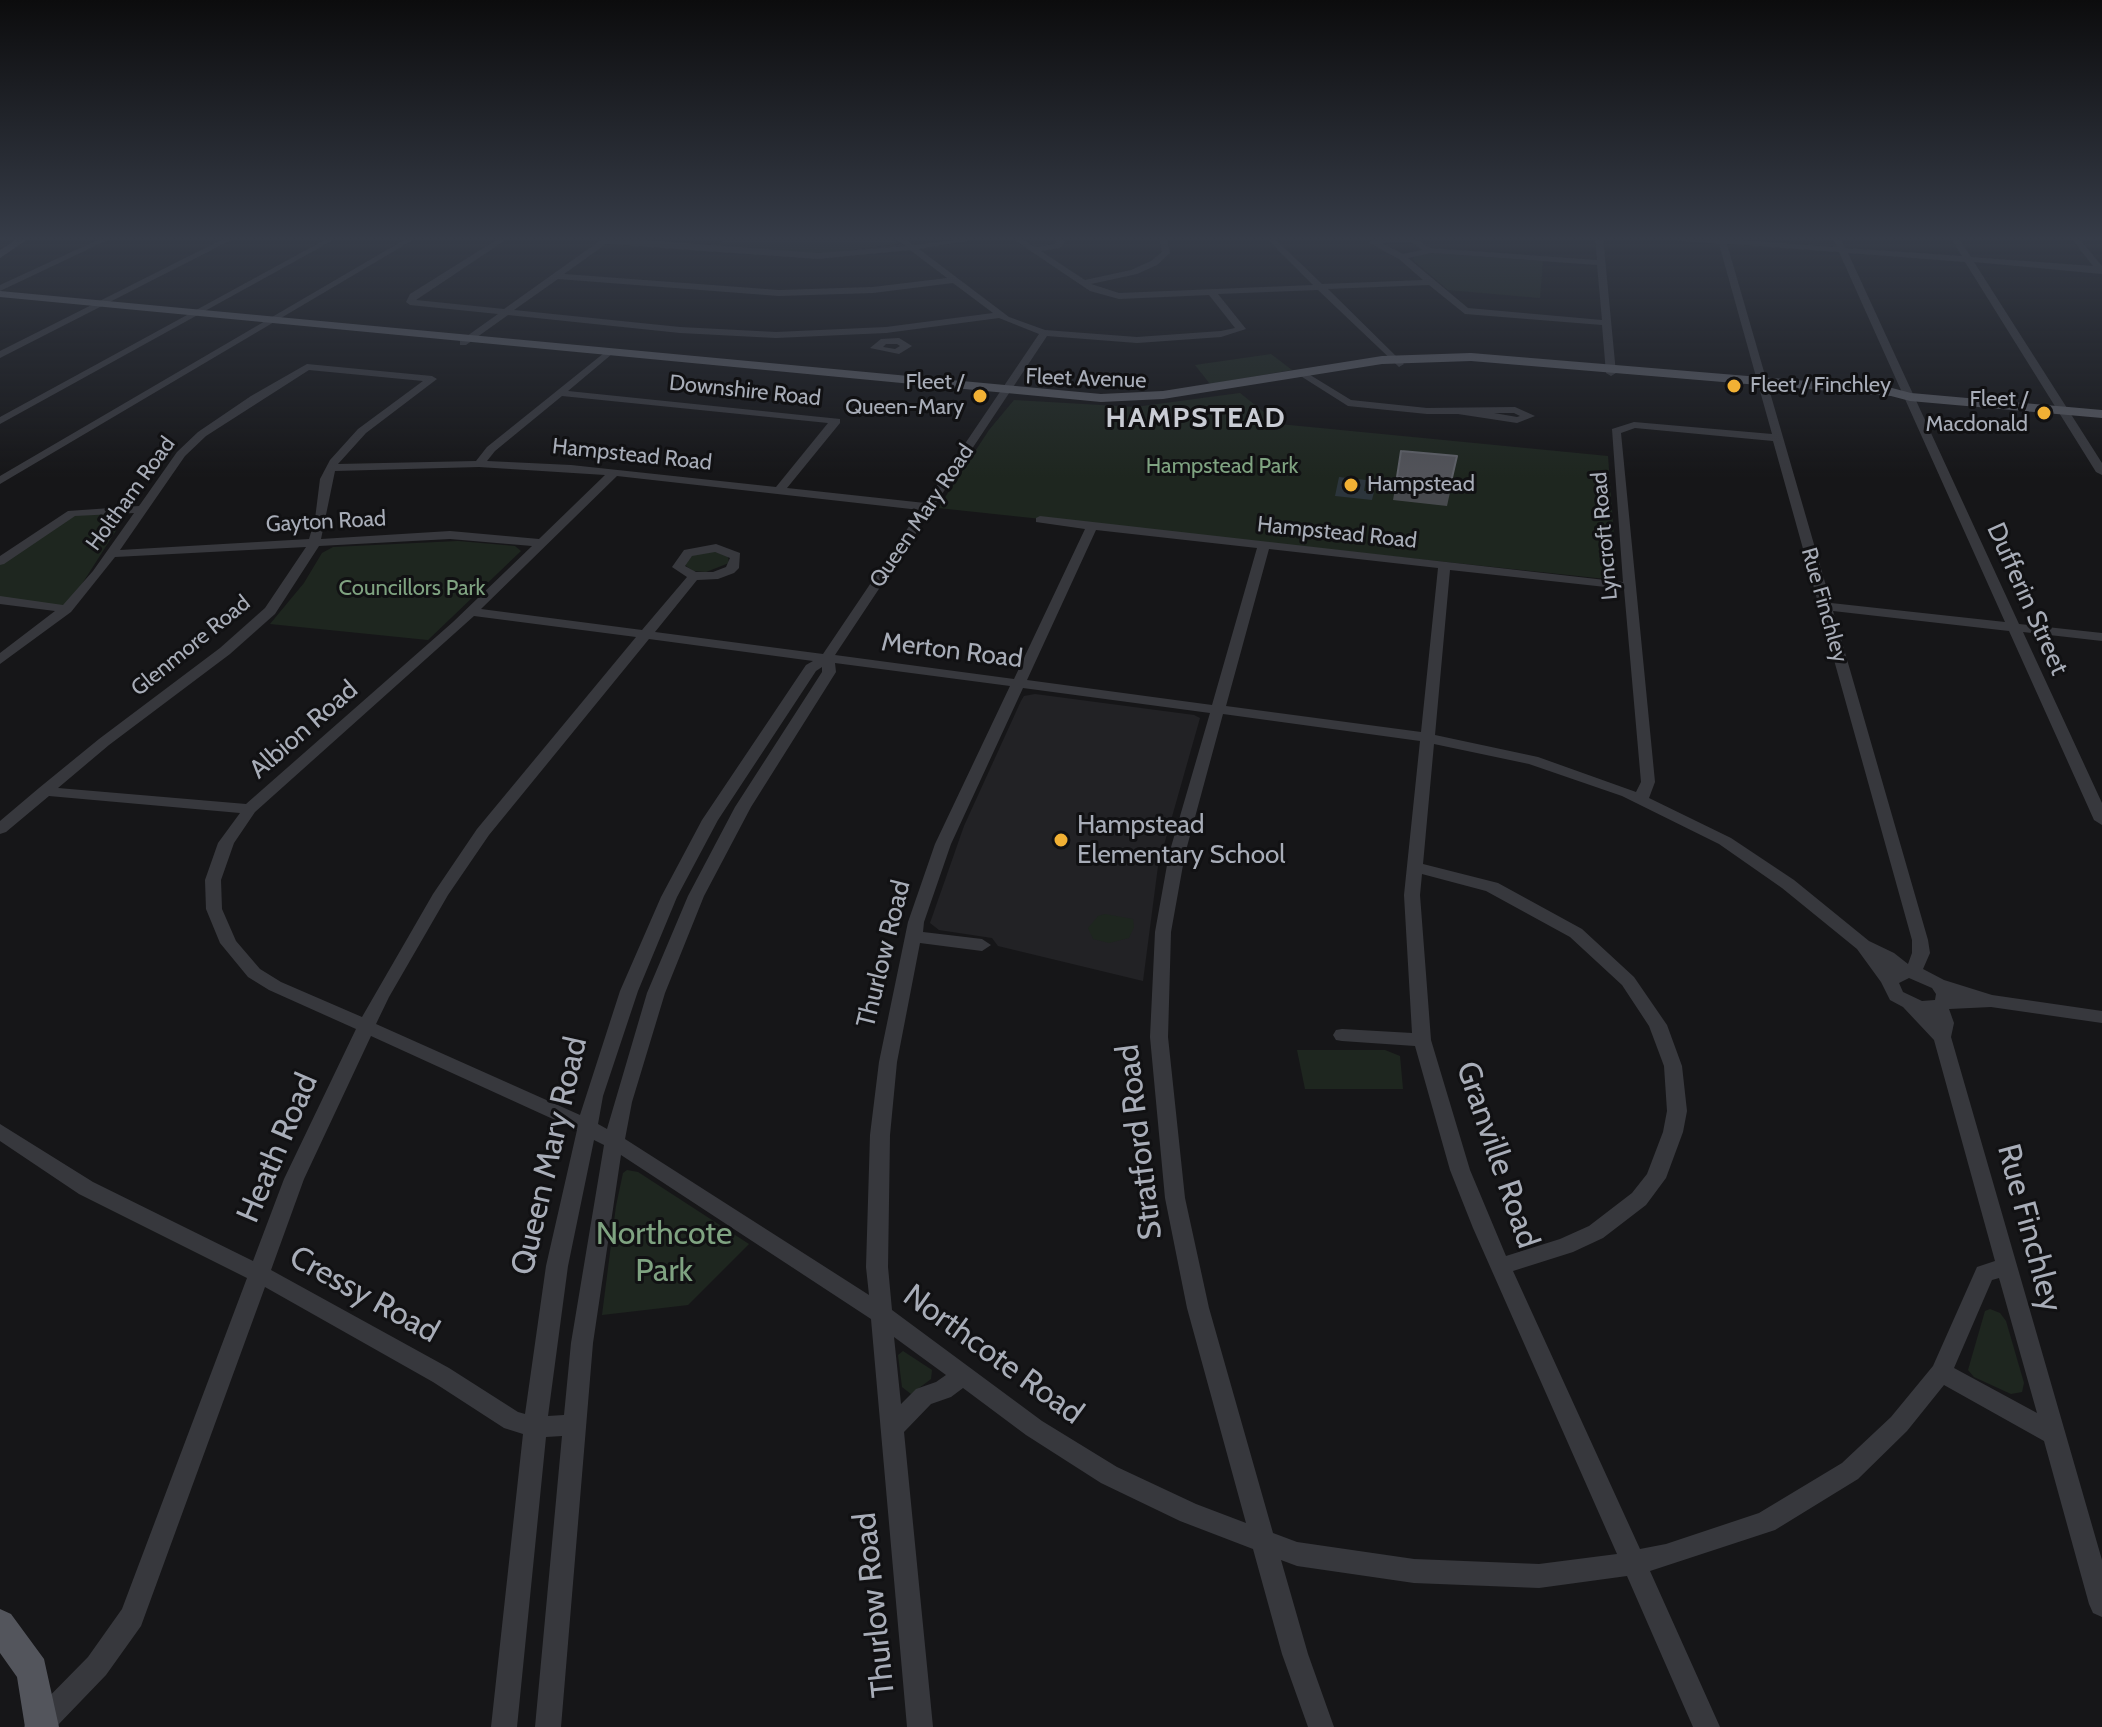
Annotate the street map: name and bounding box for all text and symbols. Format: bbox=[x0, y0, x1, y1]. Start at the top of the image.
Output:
street label: Fleet Avenue bbox=[1025, 364, 1147, 394]
street label: Downshire Road bbox=[668, 370, 822, 412]
place label: Fleet / Queen-Mary bbox=[845, 370, 964, 422]
place label: Fleet / Finchley bbox=[1750, 373, 1891, 399]
marker: Fleet / Finchley bbox=[1725, 377, 1743, 395]
marker: Fleet / Queen-Mary bbox=[971, 387, 989, 405]
place label: Fleet / Macdonald bbox=[1925, 387, 2028, 438]
district label: HAMPSTEAD bbox=[1105, 402, 1287, 436]
marker: Fleet / Macdonald bbox=[2035, 404, 2053, 422]
street label: Holtham Road bbox=[81, 432, 181, 556]
street label: Hampstead Road bbox=[551, 433, 713, 477]
street label: Queen Mary Road bbox=[864, 439, 980, 593]
park label: Hampstead Park bbox=[1146, 454, 1298, 480]
street label: Lyncroft Road bbox=[1586, 471, 1624, 601]
place label: Hampstead bbox=[1367, 472, 1475, 498]
marker: Hampstead bbox=[1342, 476, 1360, 494]
street label: Gayton Road bbox=[265, 506, 387, 538]
street label: Hampstead Road bbox=[1256, 511, 1418, 555]
street label: Dufferin Street bbox=[1979, 518, 2075, 680]
street label: Rue Finchley bbox=[1795, 544, 1853, 666]
park label: Councillors Park bbox=[339, 576, 485, 602]
street label: Glenmore Road bbox=[126, 590, 256, 702]
street label: Merton Road bbox=[880, 627, 1024, 675]
street label: Albion Road bbox=[244, 675, 364, 785]
place label: Hampstead Elementary School bbox=[1077, 809, 1285, 870]
marker: Hampstead Elementary School bbox=[1052, 831, 1070, 849]
street label: Thurlow Road bbox=[851, 877, 917, 1031]
street label: Queen Mary Road bbox=[504, 1033, 596, 1279]
street label: Stratford Road bbox=[1109, 1042, 1171, 1242]
street label: Granville Road bbox=[1447, 1057, 1547, 1253]
street label: Heath Road bbox=[229, 1068, 327, 1228]
street label: Rue Finchley bbox=[1988, 1140, 2070, 1316]
park label: Northcote Park bbox=[596, 1216, 732, 1291]
street label: Cressy Road bbox=[283, 1238, 445, 1352]
street label: Northcote Road bbox=[895, 1277, 1091, 1433]
street label: Thurlow Road bbox=[846, 1511, 904, 1699]

